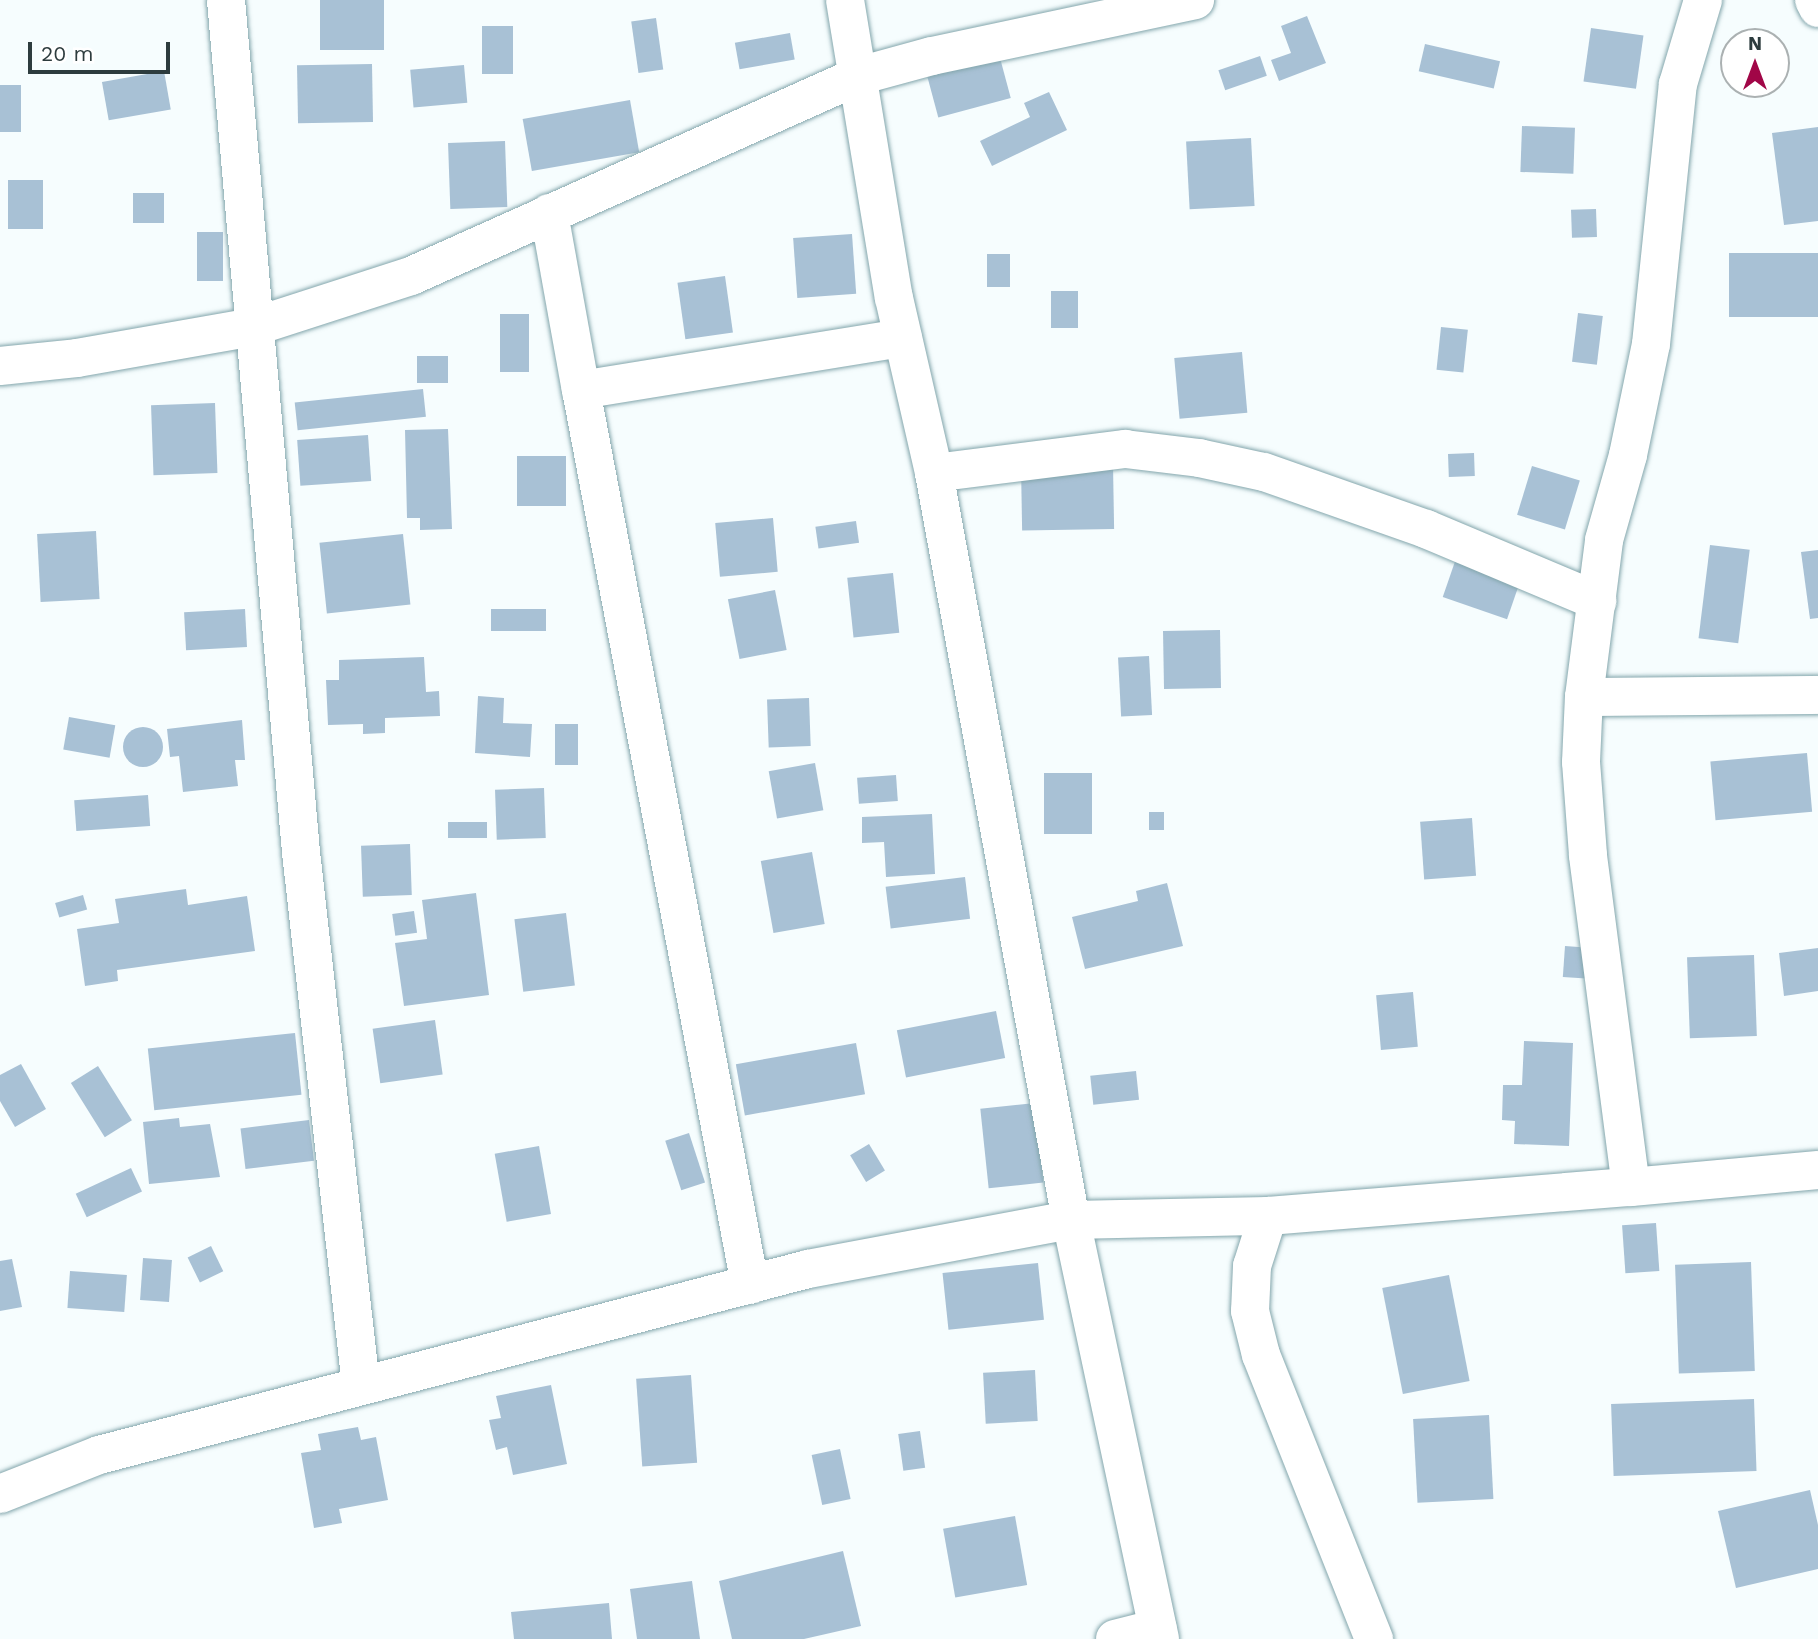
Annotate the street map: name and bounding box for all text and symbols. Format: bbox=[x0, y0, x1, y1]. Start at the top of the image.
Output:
scale bar bbox=[32, 28, 173, 72]
north arrow bbox=[1720, 28, 1790, 98]
text: N bbox=[1748, 32, 1762, 55]
text: 20 m bbox=[41, 41, 93, 66]

